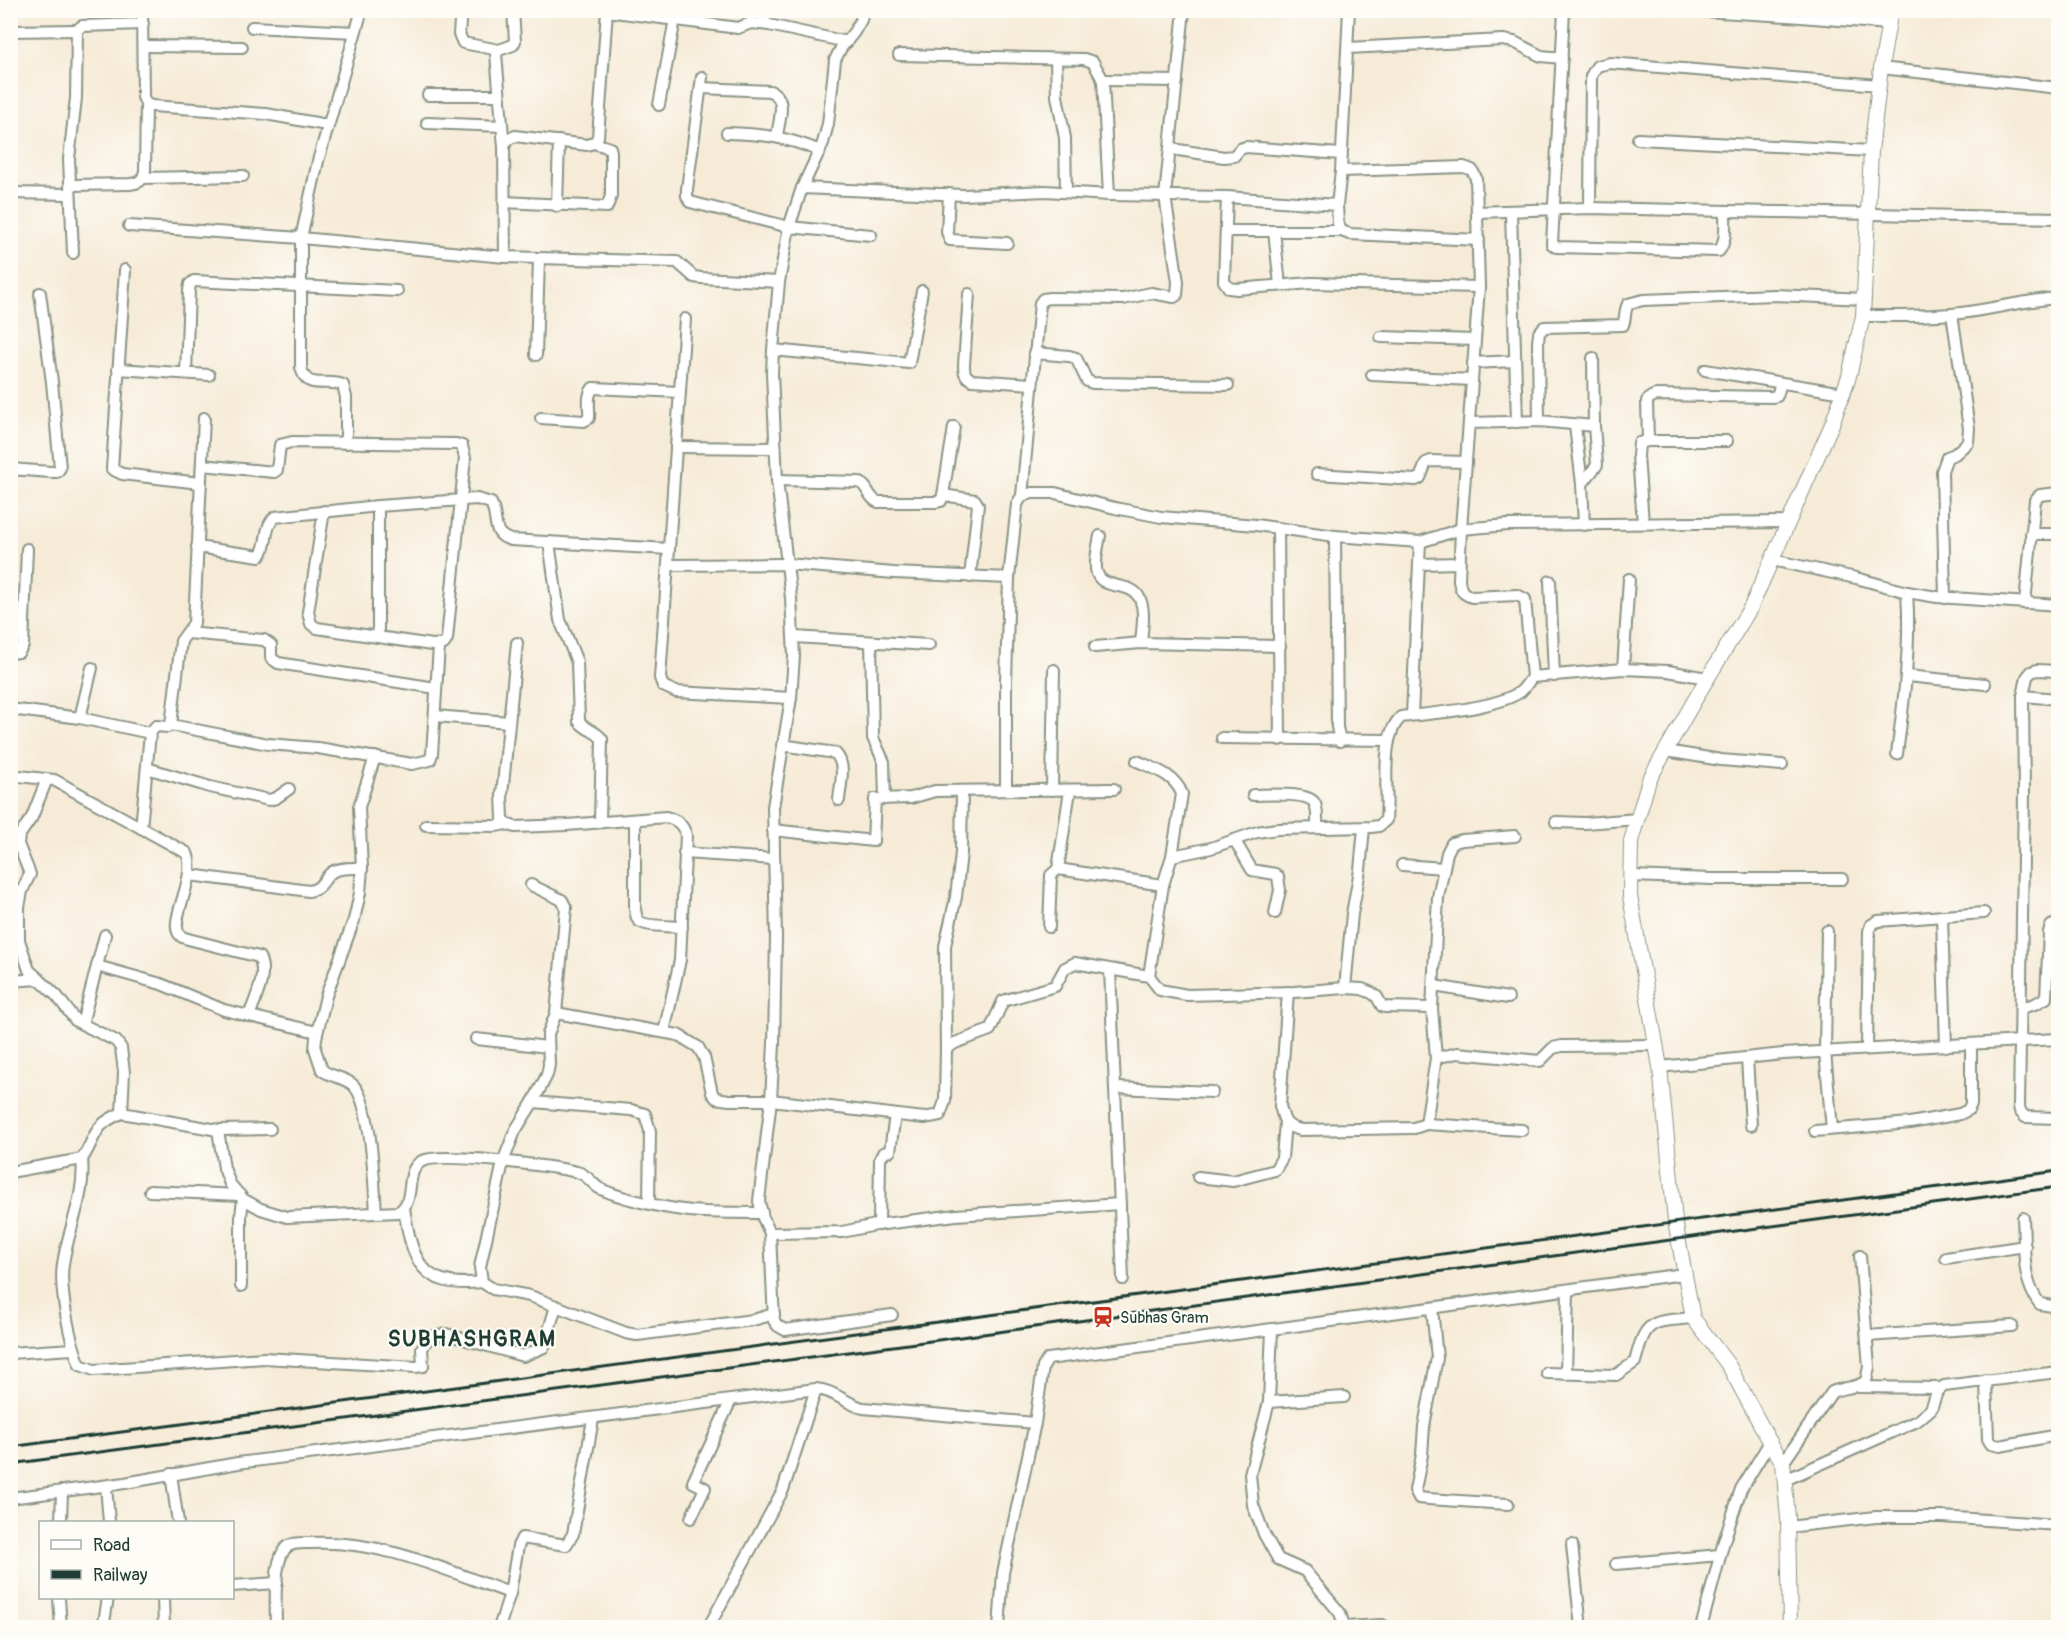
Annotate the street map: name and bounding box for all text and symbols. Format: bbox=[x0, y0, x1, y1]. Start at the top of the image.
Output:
station icon: Subhas Gram bbox=[1091, 1305, 1115, 1329]
place label: Subhas Gram bbox=[1120, 1308, 1209, 1328]
district label: SUBHASHGRAM bbox=[388, 1325, 556, 1353]
legend bbox=[39, 1521, 234, 1599]
text: Road bbox=[93, 1534, 130, 1557]
text: Railway bbox=[93, 1564, 148, 1587]

